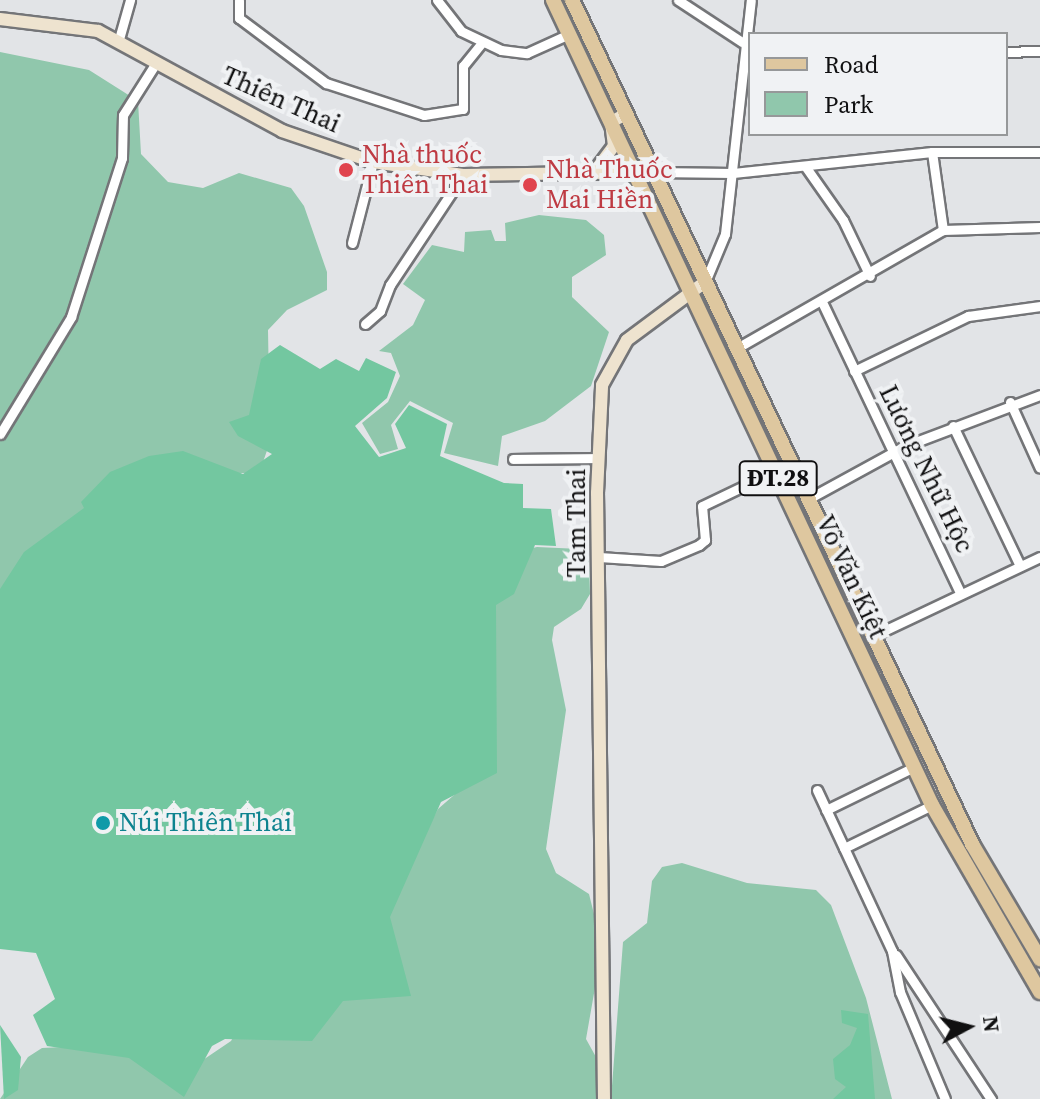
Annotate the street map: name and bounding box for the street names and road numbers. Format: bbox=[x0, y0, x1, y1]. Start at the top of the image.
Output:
street label: Thiên Thai bbox=[217, 60, 345, 140]
street label: Lương Nhữ Hộc bbox=[872, 380, 980, 558]
road number: ĐT.28 bbox=[738, 458, 818, 498]
street label: Tam Thai bbox=[561, 468, 593, 578]
street label: Võ Văn Kiệt bbox=[809, 510, 893, 644]

